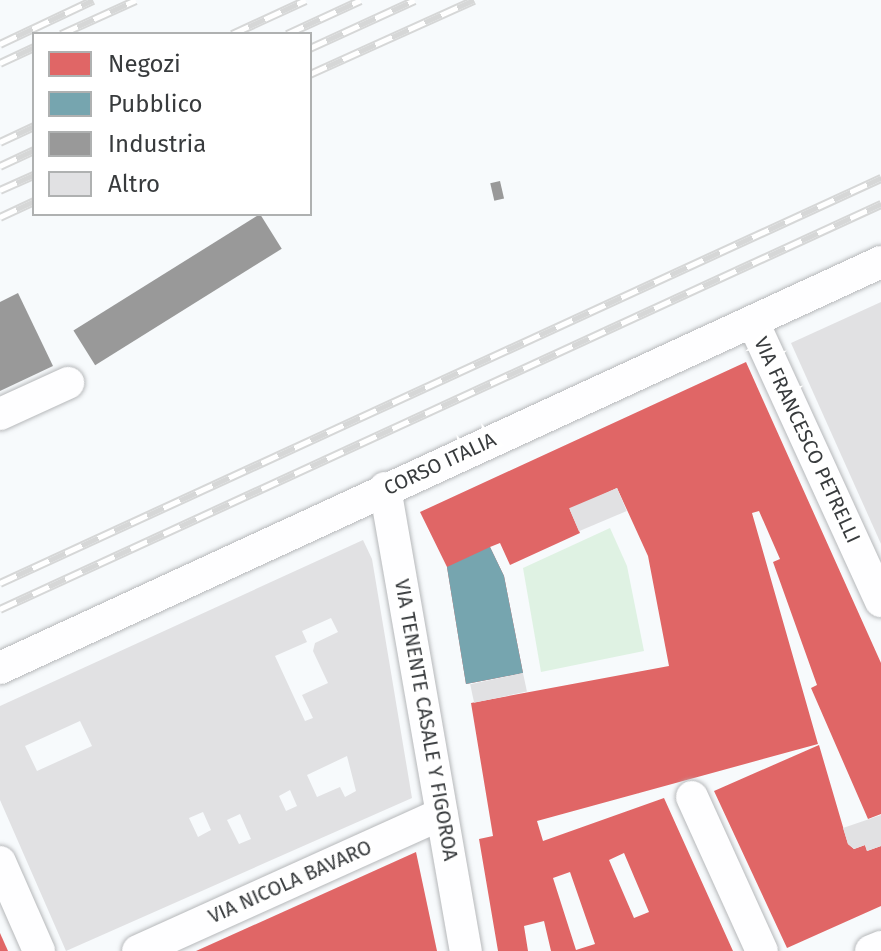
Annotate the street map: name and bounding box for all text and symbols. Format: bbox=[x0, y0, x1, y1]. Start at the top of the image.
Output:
legend bbox=[32, 32, 312, 216]
text: Negozi bbox=[108, 50, 181, 78]
text: Pubblico bbox=[108, 90, 203, 118]
text: Industria bbox=[108, 130, 206, 158]
text: Altro bbox=[108, 170, 160, 198]
street label: VIA FRANCESCO PETRELLI bbox=[749, 333, 865, 547]
street label: CORSO ITALIA bbox=[380, 428, 500, 500]
street label: VIA TENENTE CASALE Y FIGOROA bbox=[389, 577, 463, 863]
street label: VIA NICOLA BAVARO bbox=[205, 835, 375, 929]

